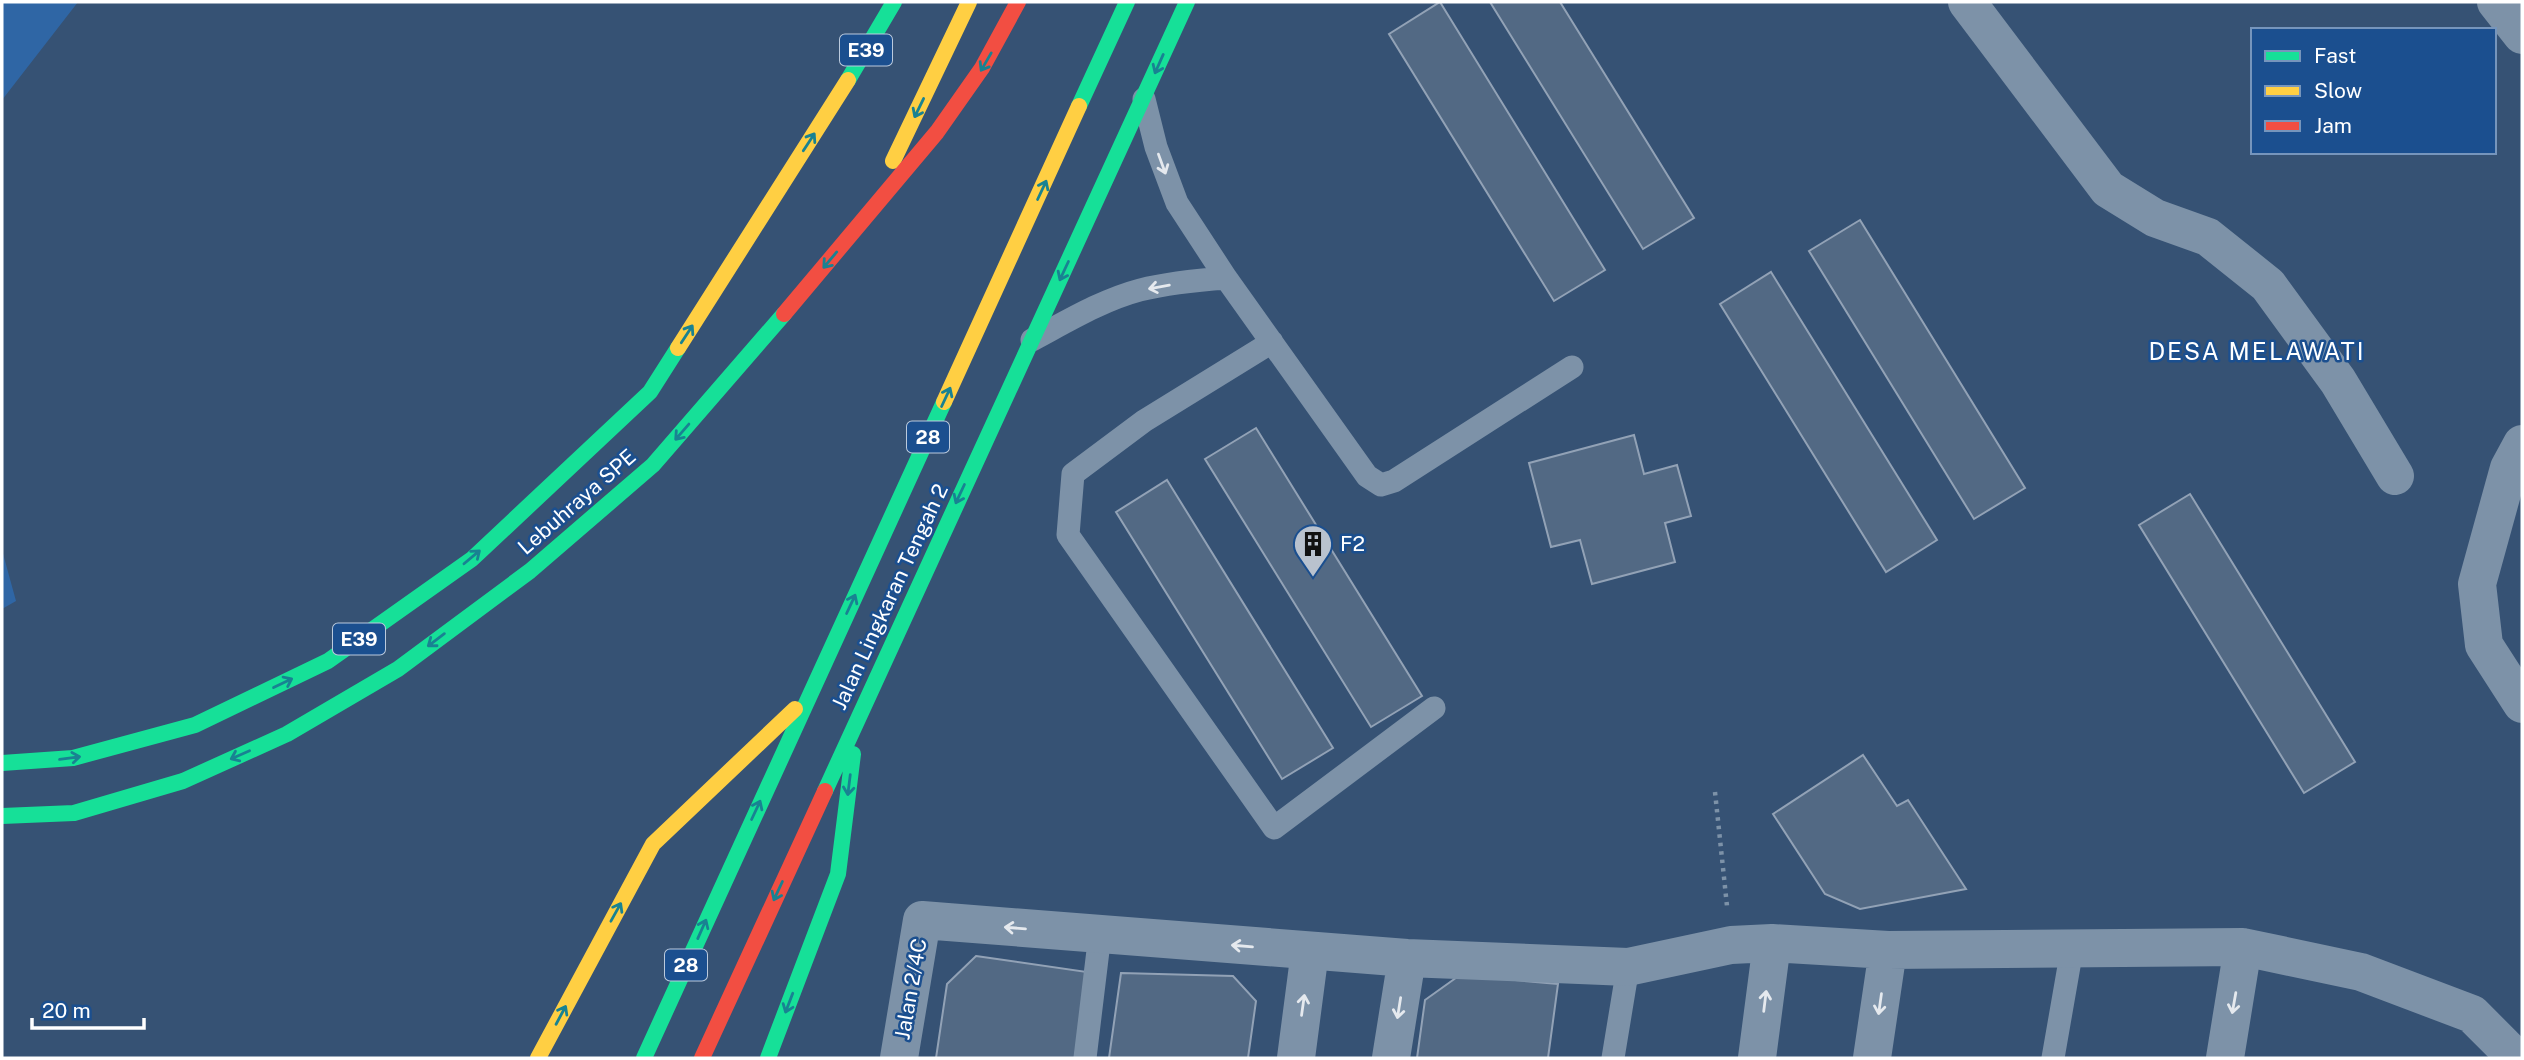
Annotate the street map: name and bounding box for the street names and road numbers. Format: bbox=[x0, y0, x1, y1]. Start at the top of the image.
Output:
road number: E39 bbox=[840, 34, 892, 66]
road number: 28 bbox=[907, 422, 949, 452]
street label: Lebuhraya SPE bbox=[513, 444, 641, 560]
street label: Jalan Lingkaran Tengah 2 bbox=[826, 480, 953, 714]
road number: E39 bbox=[333, 624, 385, 654]
street label: Jalan 2/4C bbox=[889, 936, 932, 1042]
road number: 28 bbox=[665, 950, 707, 981]

